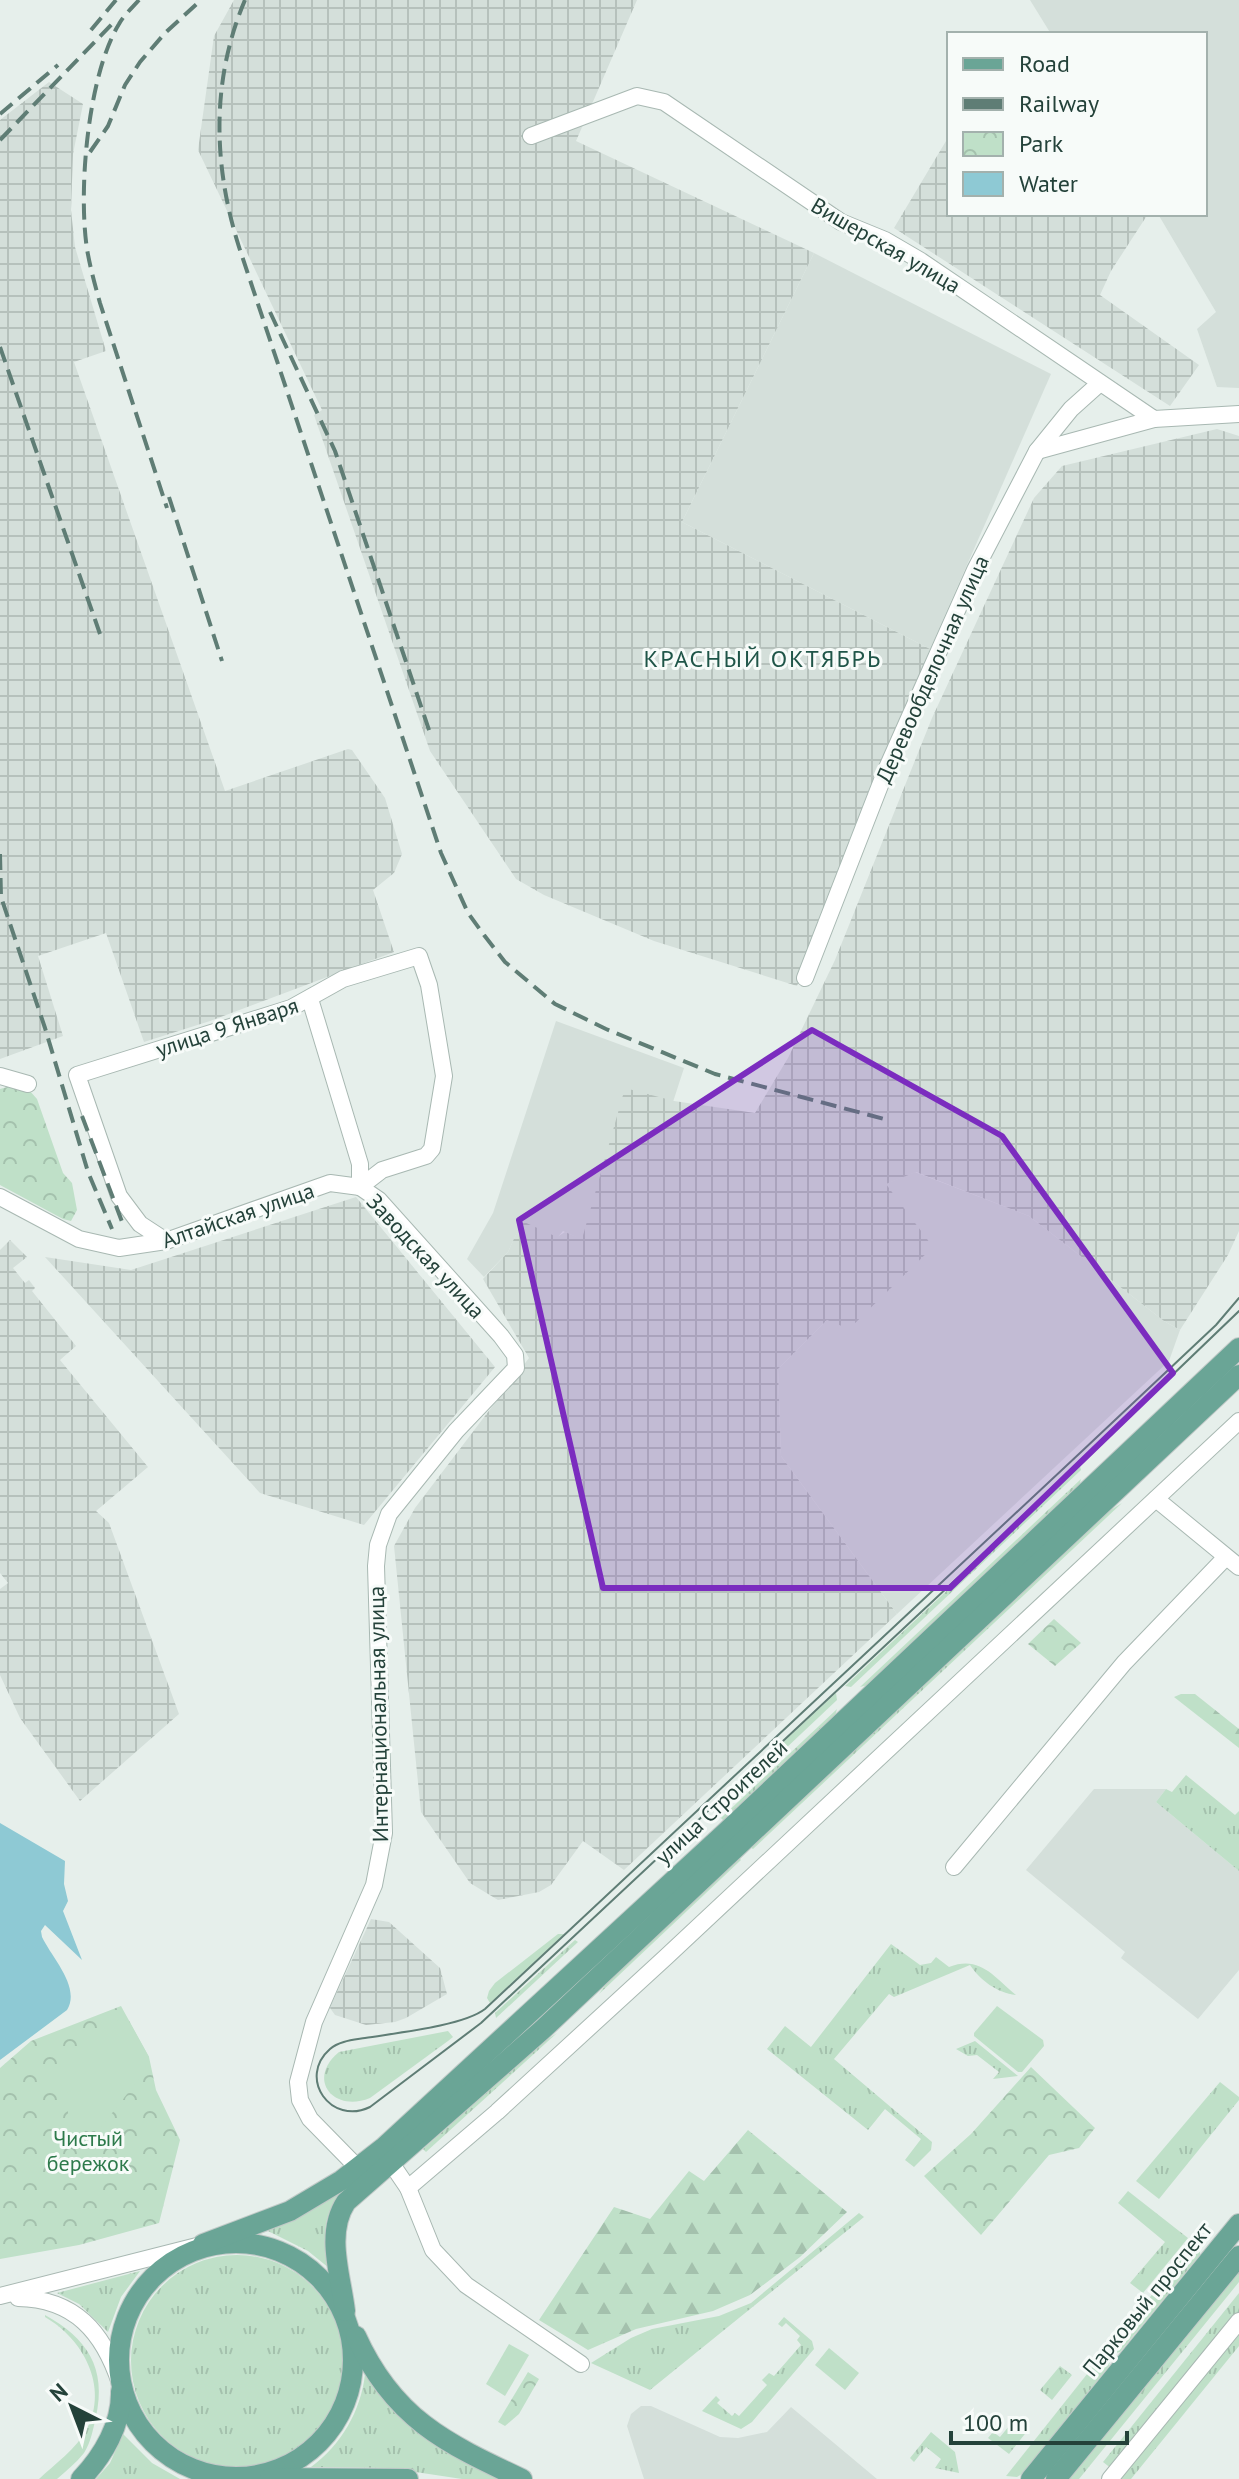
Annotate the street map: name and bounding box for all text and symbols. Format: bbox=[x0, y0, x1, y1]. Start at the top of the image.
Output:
legend bbox=[947, 32, 1207, 216]
text: Road bbox=[1019, 48, 1070, 79]
text: Railway bbox=[1019, 88, 1099, 119]
text: Park bbox=[1019, 128, 1064, 159]
text: Water bbox=[1019, 168, 1078, 199]
street label: Вишерская улица bbox=[806, 191, 966, 299]
street label: Деревообделочная улица bbox=[869, 551, 995, 787]
district label: КРАСНЫЙ ОКТЯБРЬ bbox=[644, 643, 882, 674]
street label: улица 9 Января bbox=[152, 991, 302, 1063]
street label: Алтайская улица bbox=[158, 1176, 318, 1254]
street label: Заводская улица bbox=[361, 1188, 491, 1324]
street label: Интернациональная улица bbox=[362, 1586, 394, 1842]
street label: улица Строителей bbox=[649, 1733, 793, 1871]
park label: Чистый бережок bbox=[47, 2124, 130, 2177]
street label: Парковый проспект bbox=[1076, 2216, 1218, 2382]
north arrow bbox=[32, 2367, 112, 2447]
text: N bbox=[44, 2377, 73, 2407]
scale bar bbox=[951, 2395, 1127, 2445]
text: 100 m bbox=[963, 2407, 1028, 2438]

